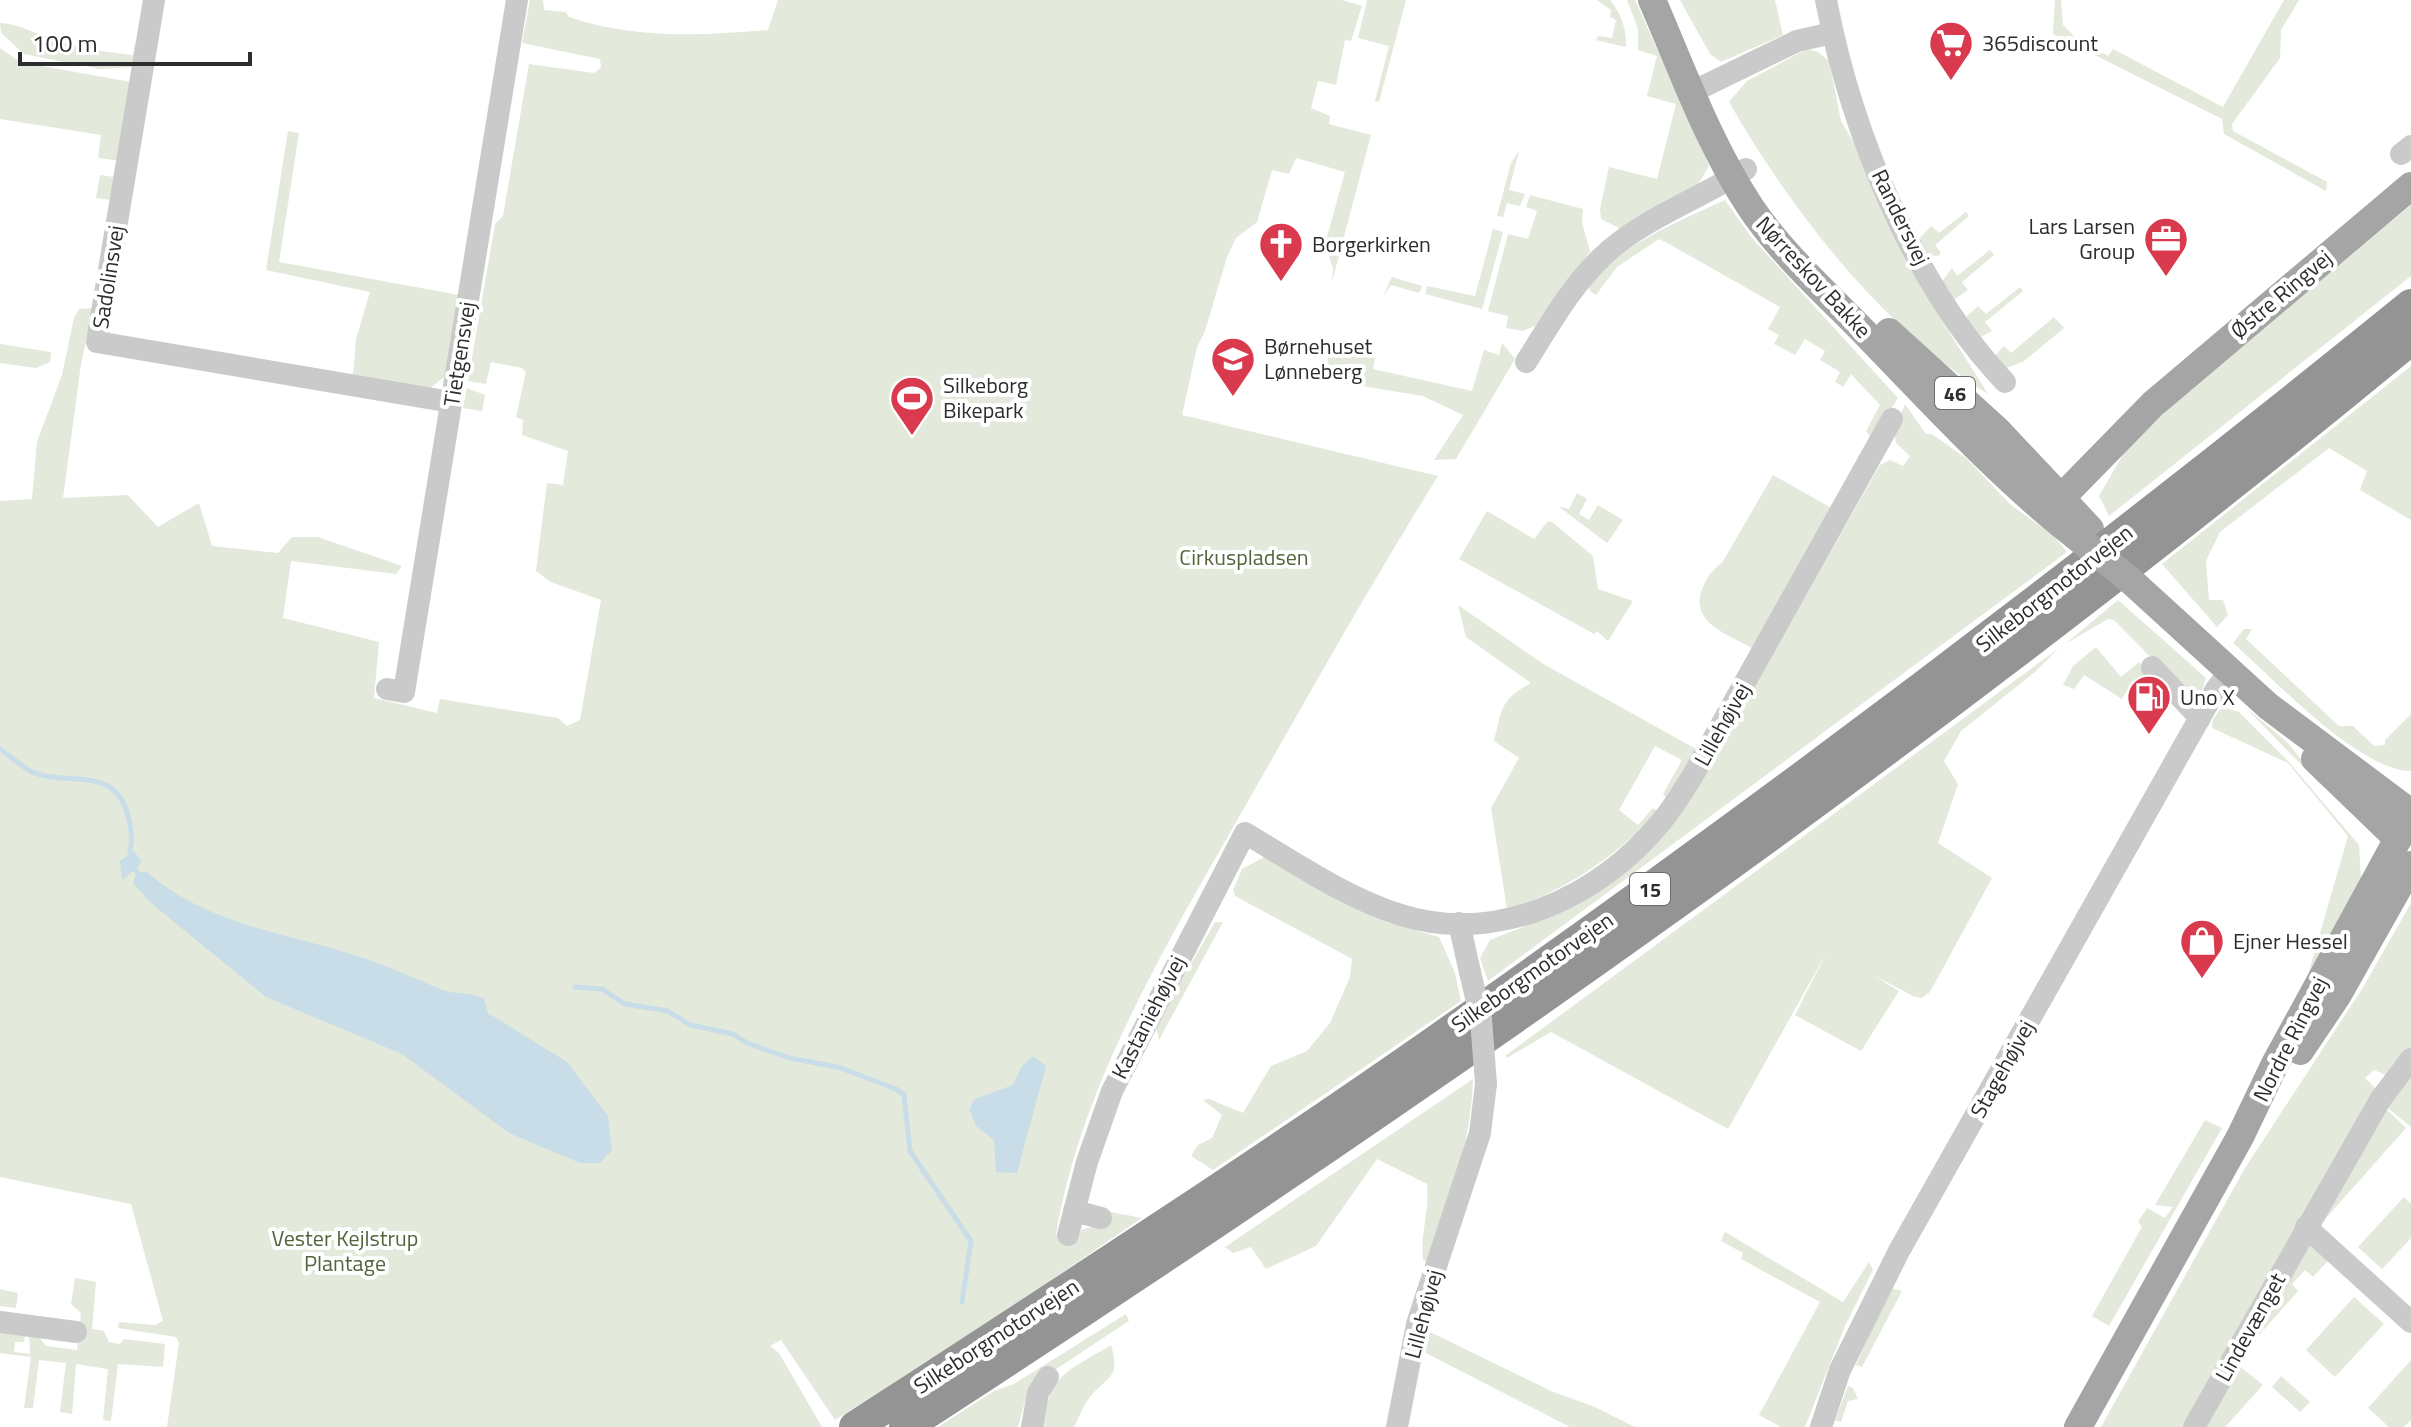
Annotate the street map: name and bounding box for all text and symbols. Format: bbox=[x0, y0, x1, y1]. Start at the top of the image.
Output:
scale bar bbox=[20, 16, 250, 66]
supermarket icon: 365discount bbox=[1927, 19, 1975, 82]
text: 100 m bbox=[32, 25, 98, 61]
place label: 365discount bbox=[1982, 26, 2098, 60]
street label: Randersvej bbox=[1863, 163, 1939, 271]
street label: Nørreskov Bakke bbox=[1748, 208, 1880, 346]
place label: Lars Larsen Group bbox=[2028, 209, 2135, 268]
office icon: Lars Larsen Group bbox=[2142, 215, 2190, 278]
church icon: Borgerkirken bbox=[1257, 220, 1305, 283]
street label: Sadolinsvej bbox=[83, 223, 133, 331]
place label: Borgerkirken bbox=[1312, 227, 1431, 261]
street label: Østre Ringvej bbox=[2223, 241, 2339, 347]
street label: Tietgensvej bbox=[434, 299, 484, 409]
place label: Børnehuset Lønneberg bbox=[1264, 329, 1372, 388]
school or university icon: Børnehuset Lønneberg bbox=[1209, 335, 1257, 398]
place label: Silkeborg Bikepark bbox=[943, 368, 1028, 427]
sports icon: Silkeborg Bikepark bbox=[888, 374, 936, 437]
road number: 46 bbox=[1935, 377, 1975, 409]
street label: Silkeborgmotorvejen bbox=[1968, 516, 2140, 660]
park label: Cirkuspladsen bbox=[1179, 540, 1309, 574]
fuel station icon: Uno X bbox=[2125, 673, 2173, 736]
street label: Lillehøjvej bbox=[1685, 676, 1759, 772]
place label: Uno X bbox=[2180, 680, 2235, 714]
road number: 15 bbox=[1630, 873, 1670, 905]
street label: Silkeborgmotorvejen bbox=[1444, 903, 1620, 1041]
shop icon: Ejner Hessel bbox=[2178, 917, 2226, 980]
place label: Ejner Hessel bbox=[2233, 924, 2348, 958]
street label: Kastaniehøjvej bbox=[1102, 949, 1194, 1085]
street label: Nordre Ringvej bbox=[2244, 970, 2336, 1108]
street label: Stagehøjvej bbox=[1961, 1014, 2043, 1124]
park label: Vester Kejlstrup Plantage bbox=[272, 1221, 418, 1280]
street label: Lillehøjvej bbox=[1395, 1266, 1451, 1362]
street label: Lindevænget bbox=[2206, 1266, 2294, 1388]
street label: Silkeborgmotorvejen bbox=[907, 1270, 1085, 1402]

